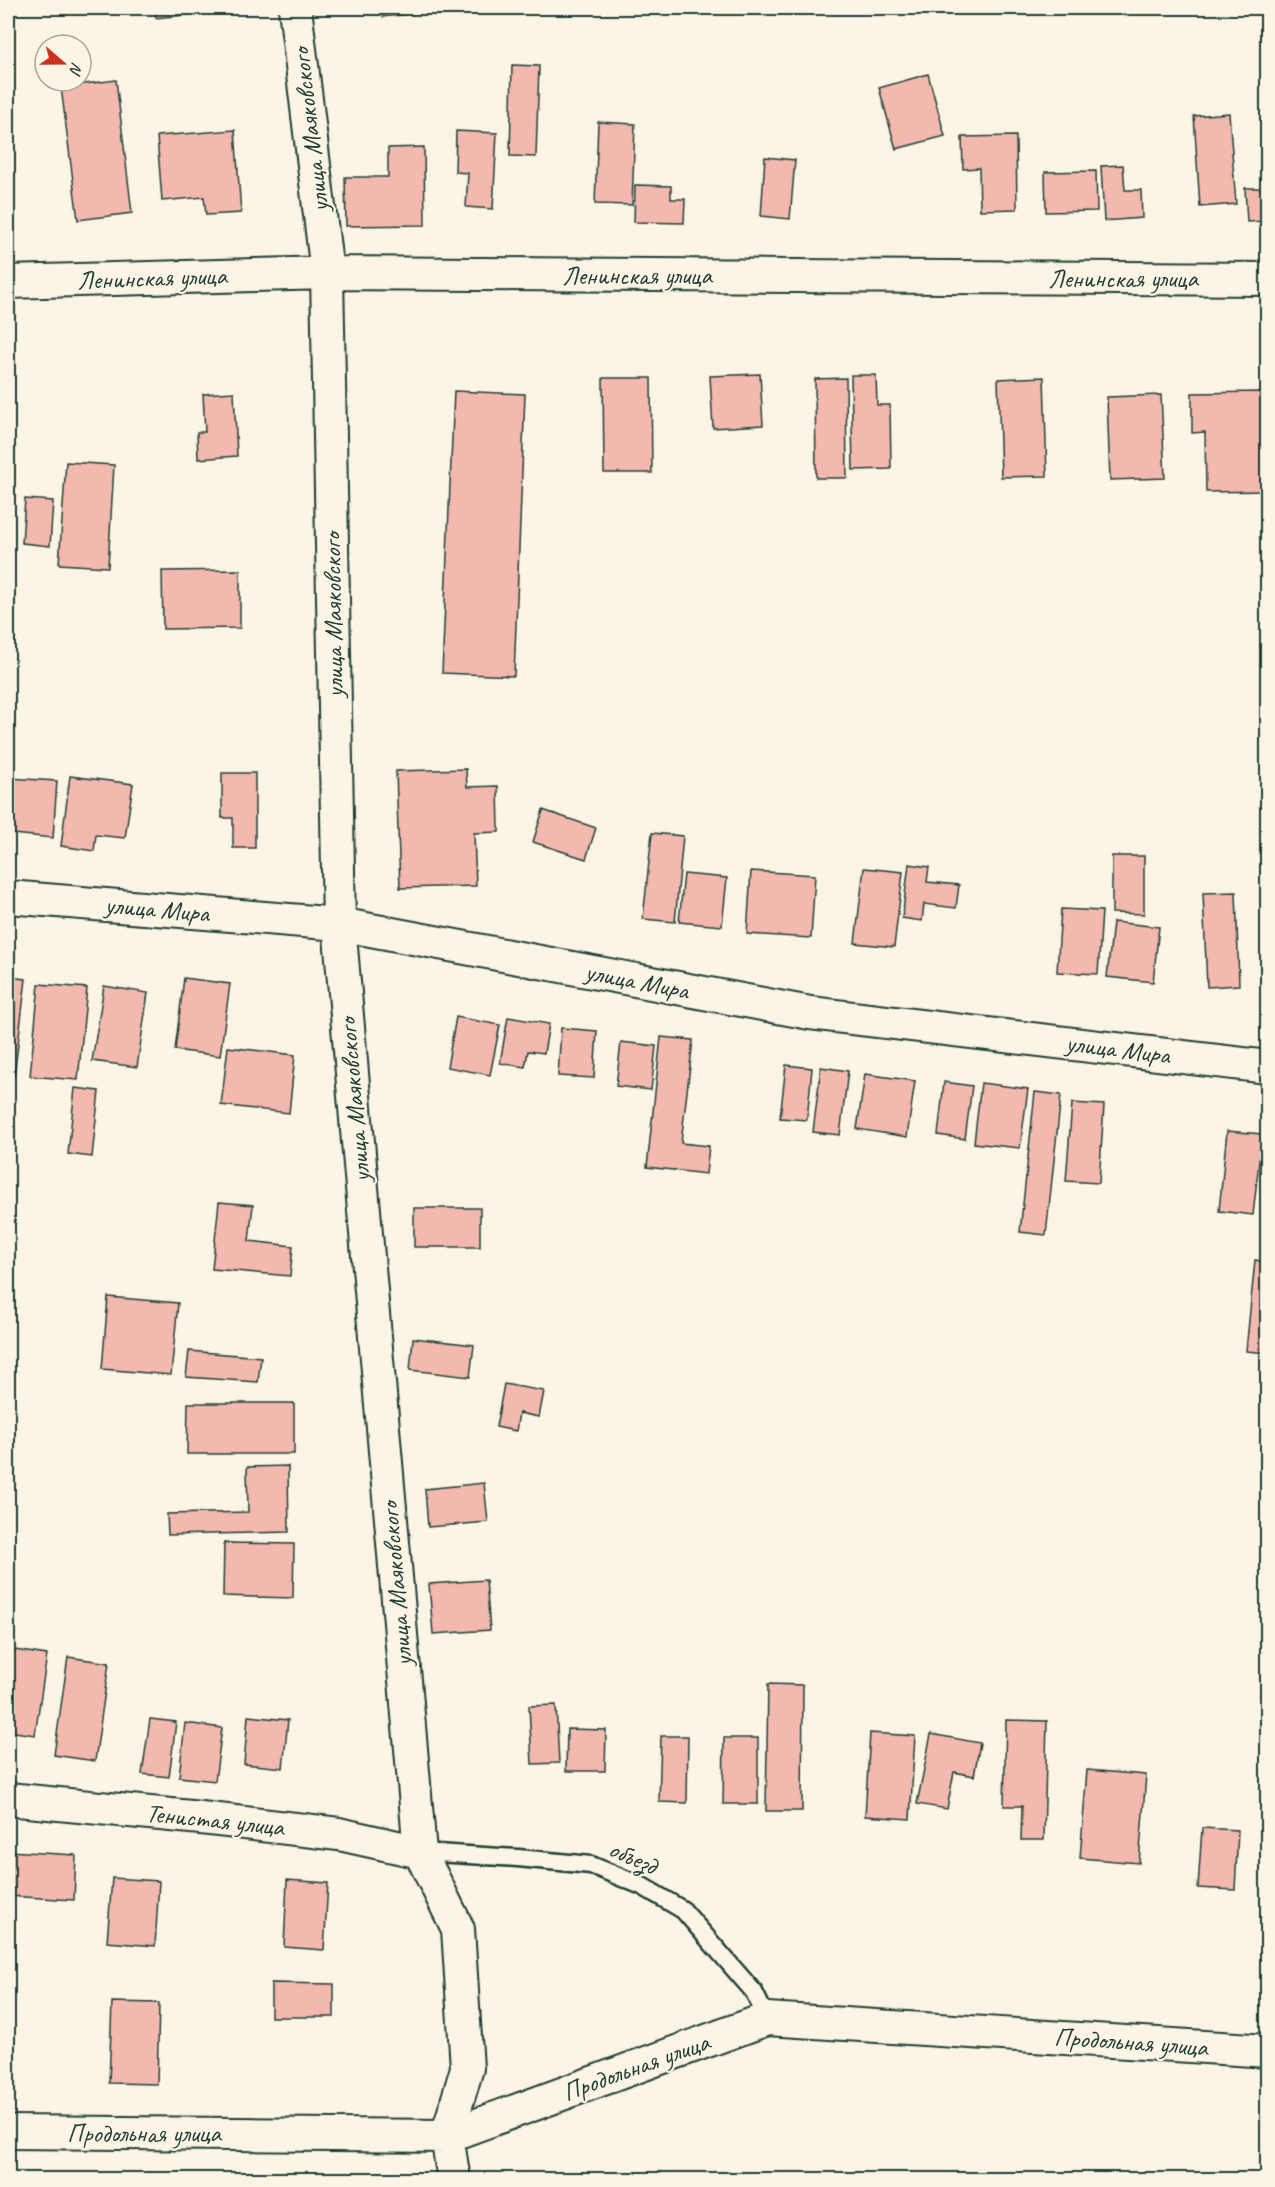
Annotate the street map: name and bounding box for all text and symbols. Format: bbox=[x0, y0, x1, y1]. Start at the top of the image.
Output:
north arrow bbox=[33, 33, 93, 93]
street label: улица Маяковского bbox=[283, 43, 337, 216]
text: N bbox=[64, 60, 87, 79]
street label: Ленинская улица bbox=[77, 259, 229, 297]
street label: Ленинская улица bbox=[562, 259, 713, 292]
street label: Ленинская улица bbox=[1048, 262, 1199, 295]
street label: улица Маяковского bbox=[315, 529, 351, 700]
street label: улица Мира bbox=[101, 888, 212, 930]
street label: улица Мира bbox=[581, 954, 693, 1007]
street label: улица Маяковского bbox=[330, 1013, 378, 1186]
street label: улица Мира bbox=[1062, 1026, 1173, 1072]
street label: улица Маяковского bbox=[372, 1497, 420, 1670]
street label: Тенистая улица bbox=[144, 1796, 287, 1844]
street label: объезд bbox=[603, 1832, 665, 1884]
street label: Продольная улица bbox=[1053, 2020, 1211, 2064]
street label: Продольная улица bbox=[558, 2025, 716, 2109]
street label: Продольная улица bbox=[67, 2117, 223, 2150]

